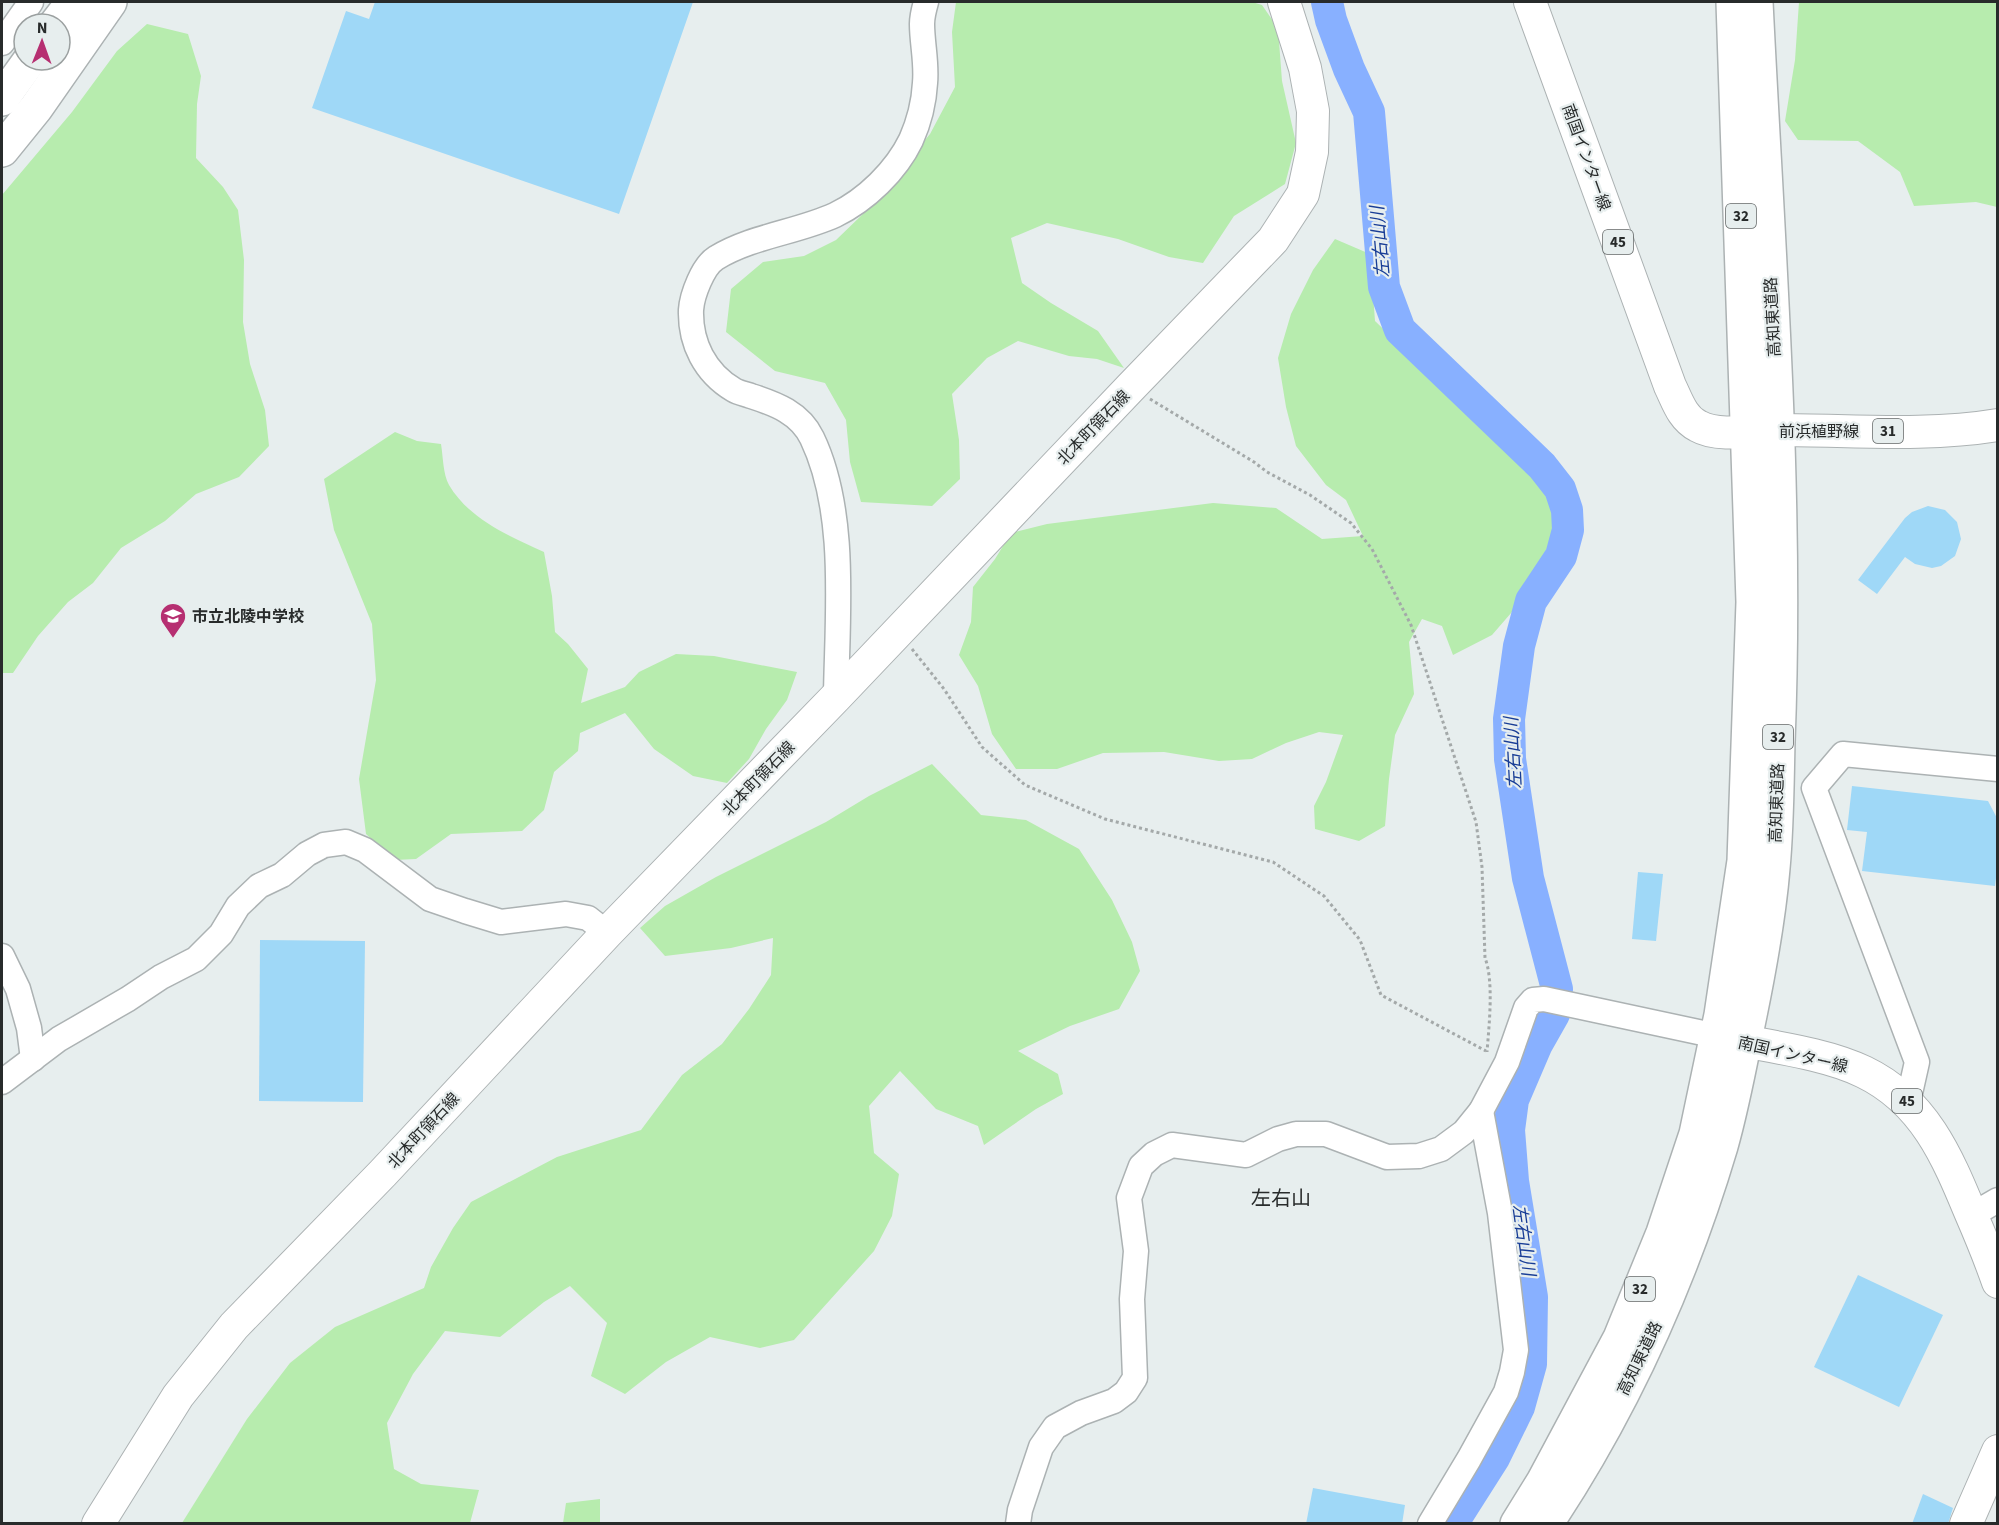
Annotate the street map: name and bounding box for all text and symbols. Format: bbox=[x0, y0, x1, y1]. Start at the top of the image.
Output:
north arrow bbox=[12, 12, 72, 72]
text: N bbox=[37, 17, 48, 39]
street label: 南国インター線 bbox=[1557, 101, 1616, 214]
water label: 左右山川 bbox=[1365, 203, 1396, 279]
road number: 32 bbox=[1726, 204, 1756, 228]
road number: 45 bbox=[1603, 230, 1633, 254]
street label: 高知東道路 bbox=[1760, 276, 1786, 357]
street label: 北本町領石線 bbox=[1052, 386, 1135, 470]
road number: 31 bbox=[1873, 419, 1903, 443]
street label: 前浜植野線 bbox=[1779, 421, 1859, 443]
school or university icon: 市立北陵中学校 bbox=[158, 601, 188, 639]
place label: 市立北陵中学校 bbox=[192, 606, 304, 628]
water label: 左右山川 bbox=[1499, 714, 1528, 790]
road number: 32 bbox=[1763, 725, 1793, 749]
street label: 北本町領石線 bbox=[717, 737, 800, 821]
street label: 高知東道路 bbox=[1765, 763, 1789, 843]
street label: 南国インター線 bbox=[1736, 1032, 1850, 1078]
street label: 北本町領石線 bbox=[383, 1088, 465, 1173]
road number: 45 bbox=[1892, 1089, 1922, 1113]
district label: 左右山 bbox=[1251, 1185, 1311, 1213]
water label: 左右山川 bbox=[1506, 1203, 1541, 1279]
road number: 32 bbox=[1625, 1277, 1655, 1301]
street label: 高知東道路 bbox=[1612, 1318, 1667, 1399]

